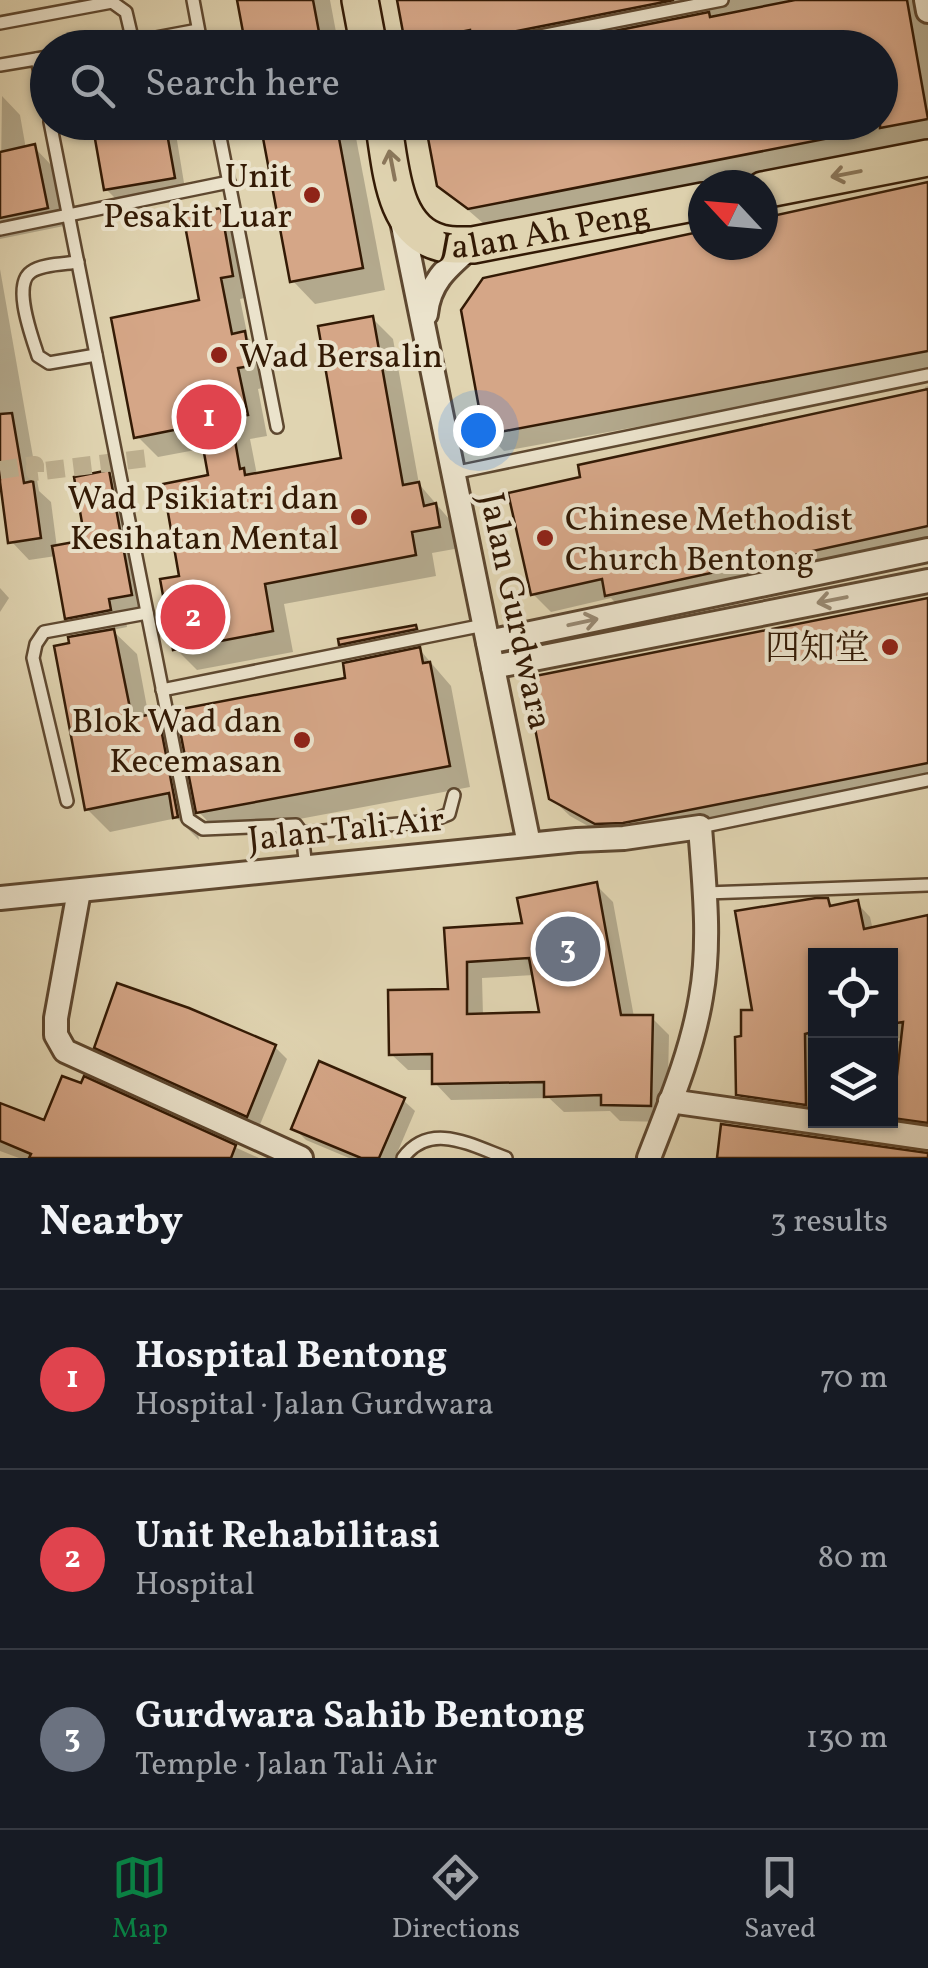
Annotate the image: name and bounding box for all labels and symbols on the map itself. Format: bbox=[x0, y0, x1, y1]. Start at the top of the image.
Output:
one-way arrow bbox=[381, 150, 400, 182]
place label: Unit Pesakit Luar bbox=[103, 154, 292, 242]
one-way arrow bbox=[830, 165, 862, 184]
north arrow bbox=[688, 170, 778, 260]
marker: Unit Pesakit Luar bbox=[301, 184, 323, 206]
street label: Jalan Ah Peng bbox=[435, 191, 654, 272]
place label: Wad Bersalin bbox=[239, 334, 443, 382]
marker: Wad Bersalin bbox=[208, 344, 230, 366]
pin: 1 bbox=[176, 380, 242, 454]
your location bbox=[453, 405, 504, 456]
place label: Wad Psikiatri dan Kesihatan Mental bbox=[67, 476, 339, 564]
street label: Jalan Gurdwara bbox=[466, 489, 563, 735]
place label: Chinese Methodist Church Bentong bbox=[565, 497, 853, 585]
marker: Wad Psikiatri dan Kesihatan Mental bbox=[348, 506, 370, 528]
marker: Chinese Methodist Church Bentong bbox=[534, 527, 556, 549]
pin: 2 bbox=[160, 580, 226, 654]
one-way arrow bbox=[817, 591, 849, 610]
one-way arrow bbox=[566, 611, 598, 630]
place label: 四知堂 bbox=[765, 626, 870, 674]
marker: 四知堂 bbox=[879, 636, 901, 658]
place label: Blok Wad dan Kecemasan bbox=[72, 699, 282, 787]
marker: Blok Wad dan Kecemasan bbox=[291, 729, 313, 751]
street label: Jalan Tali Air bbox=[246, 797, 447, 865]
pin: 3 bbox=[536, 912, 600, 986]

